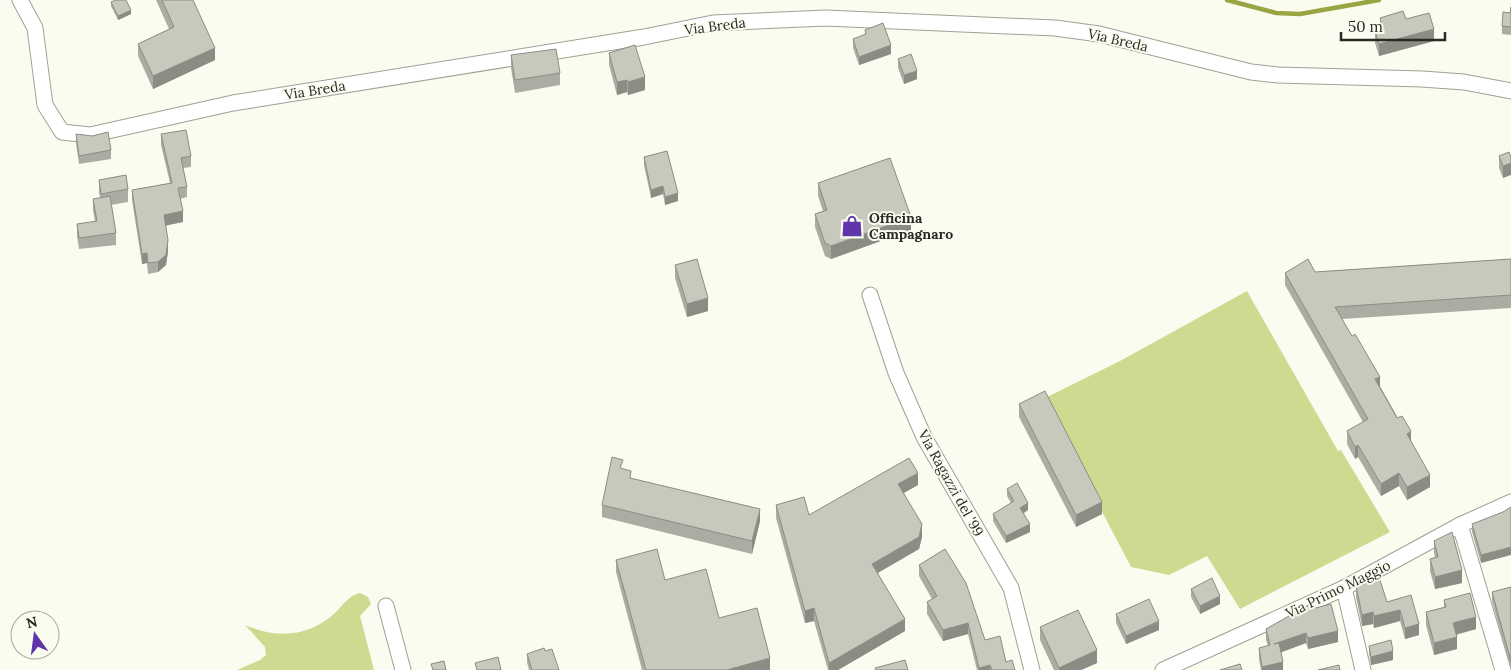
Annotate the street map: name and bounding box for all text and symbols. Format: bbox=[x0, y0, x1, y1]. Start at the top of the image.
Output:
scale bar bbox=[1341, 10, 1445, 42]
street label: Via Breda bbox=[682, 13, 747, 39]
text: 50 m bbox=[1348, 17, 1383, 36]
street label: Via Breda bbox=[1085, 24, 1150, 56]
street label: Via Breda bbox=[282, 76, 347, 104]
place label: Officina Campagnaro bbox=[869, 209, 953, 243]
shop icon: Officina Campagnaro bbox=[839, 213, 865, 239]
street label: Via Ragazzi del '99 bbox=[914, 426, 988, 539]
street label: Via Primo Maggio bbox=[1282, 556, 1393, 623]
north arrow bbox=[10, 610, 60, 660]
text: N bbox=[24, 612, 39, 632]

